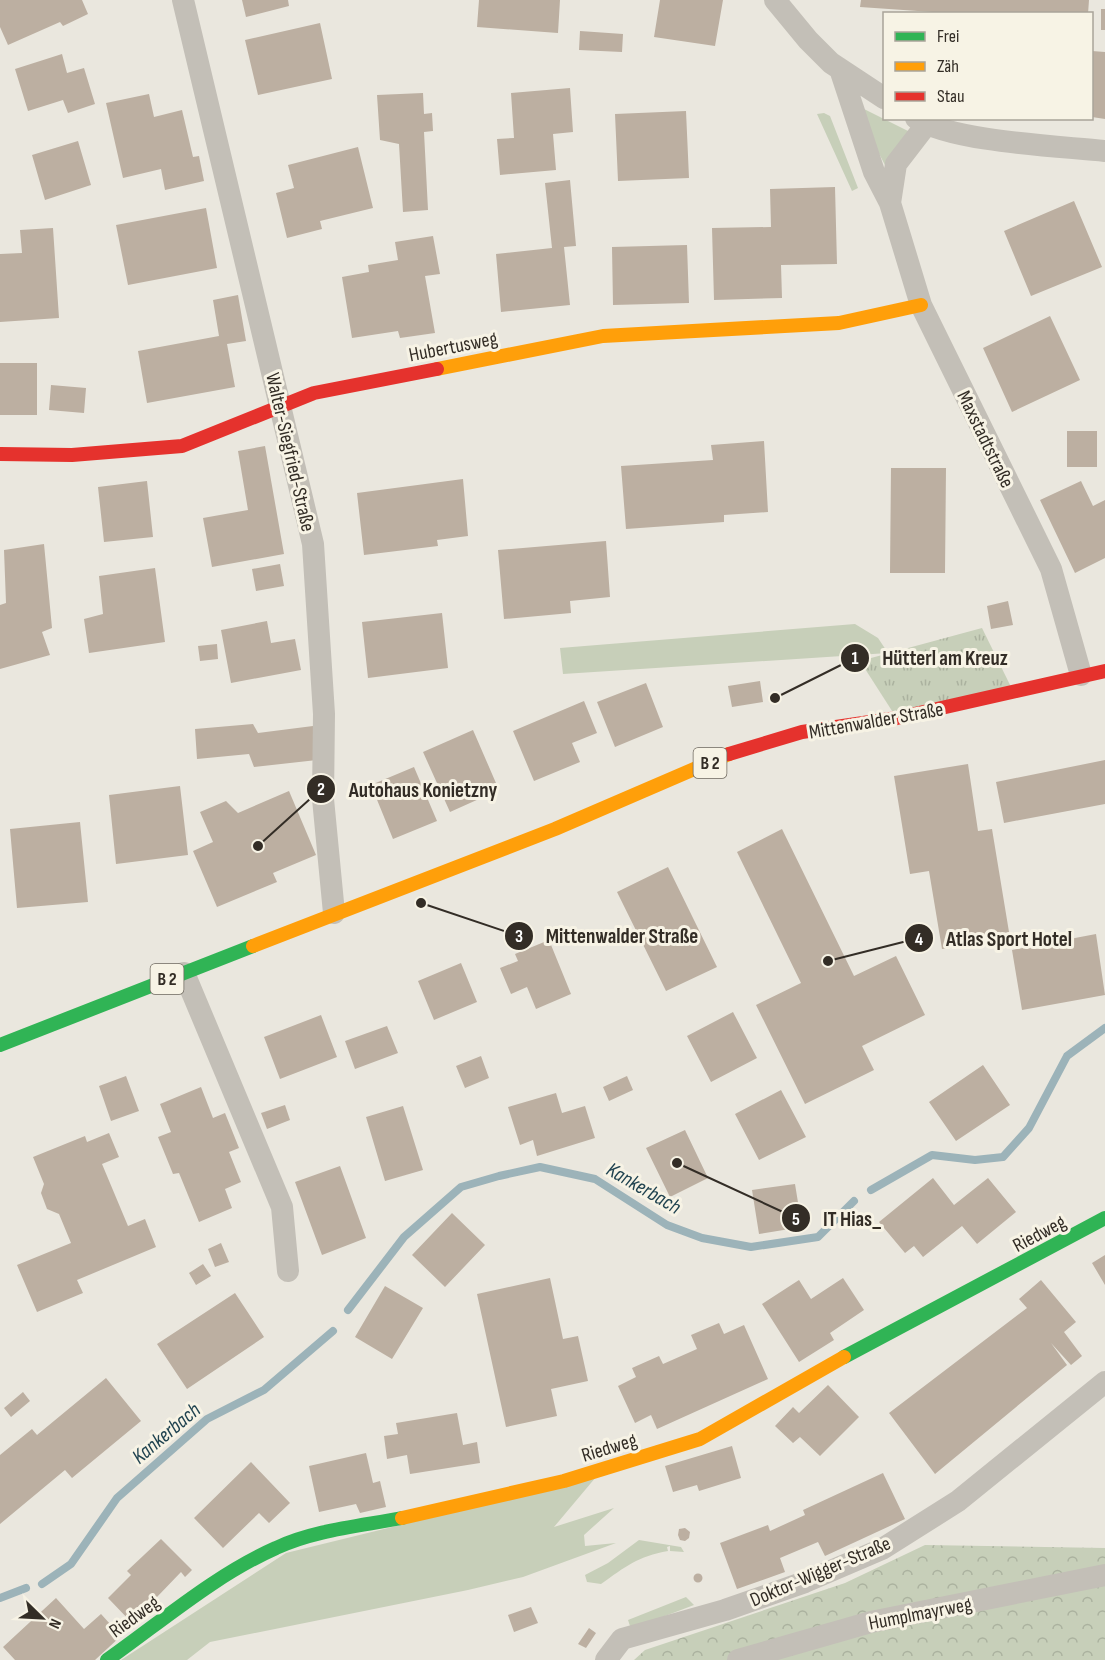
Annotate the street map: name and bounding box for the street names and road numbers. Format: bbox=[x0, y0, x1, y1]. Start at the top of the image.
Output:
street label: Hubertusweg bbox=[407, 327, 500, 367]
street label: Walter-Siegfried-Straße bbox=[260, 371, 320, 534]
street label: Maxstadtstraße bbox=[951, 387, 1019, 492]
street label: Mittenwalder Straße bbox=[807, 697, 945, 745]
road number: B 2 bbox=[694, 748, 726, 778]
road number: B 2 bbox=[150, 964, 184, 994]
street label: Riedweg bbox=[1009, 1210, 1070, 1258]
street label: Riedweg bbox=[579, 1428, 640, 1468]
street label: Doktor-Wigger-Straße bbox=[747, 1532, 894, 1612]
street label: Riedweg bbox=[105, 1590, 165, 1643]
street label: Humplmayrweg bbox=[867, 1592, 974, 1636]

